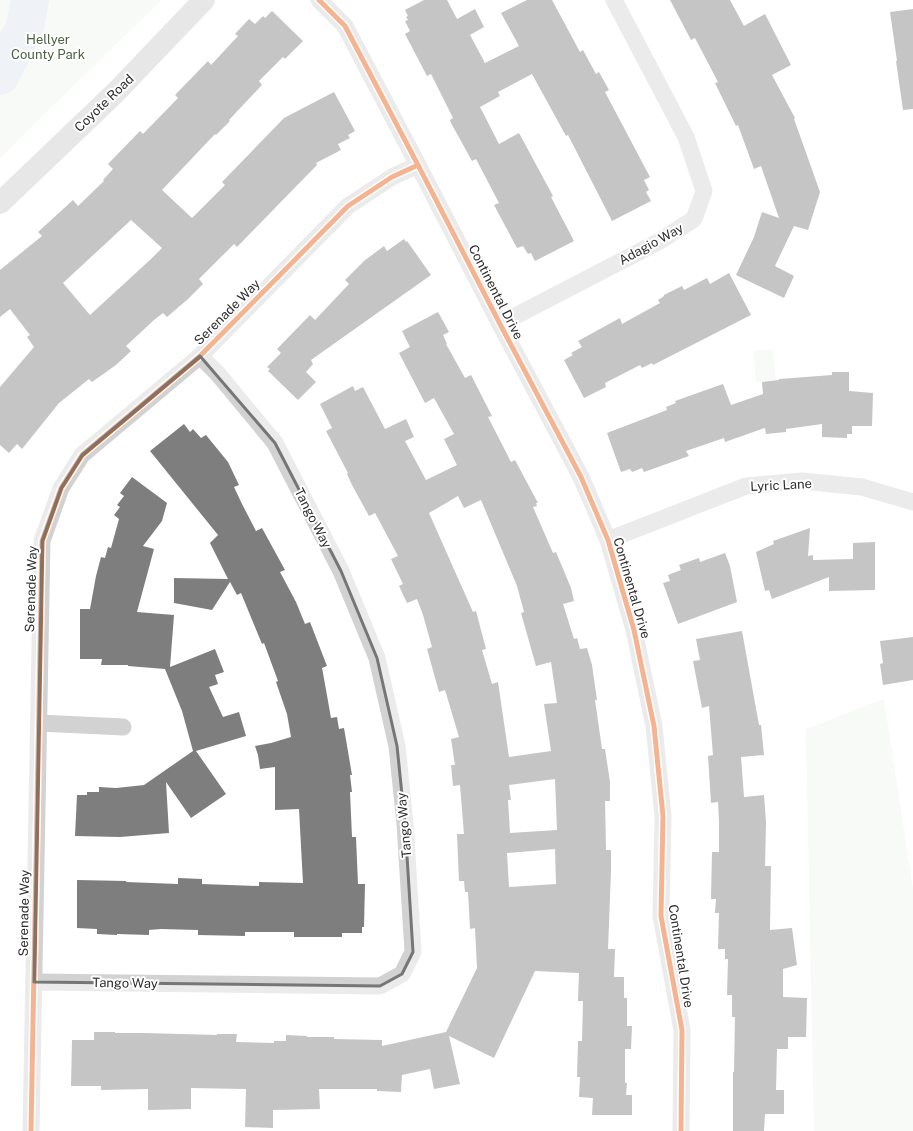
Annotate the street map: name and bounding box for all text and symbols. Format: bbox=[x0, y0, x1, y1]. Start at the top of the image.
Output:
park label: Hellyer County Park bbox=[11, 32, 85, 62]
street label: Coyote Road bbox=[71, 71, 137, 135]
street label: Adagio Way bbox=[616, 220, 686, 268]
street label: Continental Drive bbox=[466, 242, 526, 342]
street label: Serenade Way bbox=[191, 276, 263, 348]
street label: Lyric Lane bbox=[750, 476, 812, 494]
street label: Tango Way bbox=[291, 485, 335, 551]
street label: Continental Drive bbox=[610, 536, 654, 640]
street label: Serenade Way bbox=[22, 545, 40, 633]
street label: Tango Way bbox=[394, 792, 414, 858]
street label: Serenade Way bbox=[16, 869, 32, 956]
street label: Continental Drive bbox=[665, 903, 697, 1009]
street label: Tango Way bbox=[92, 975, 158, 991]

